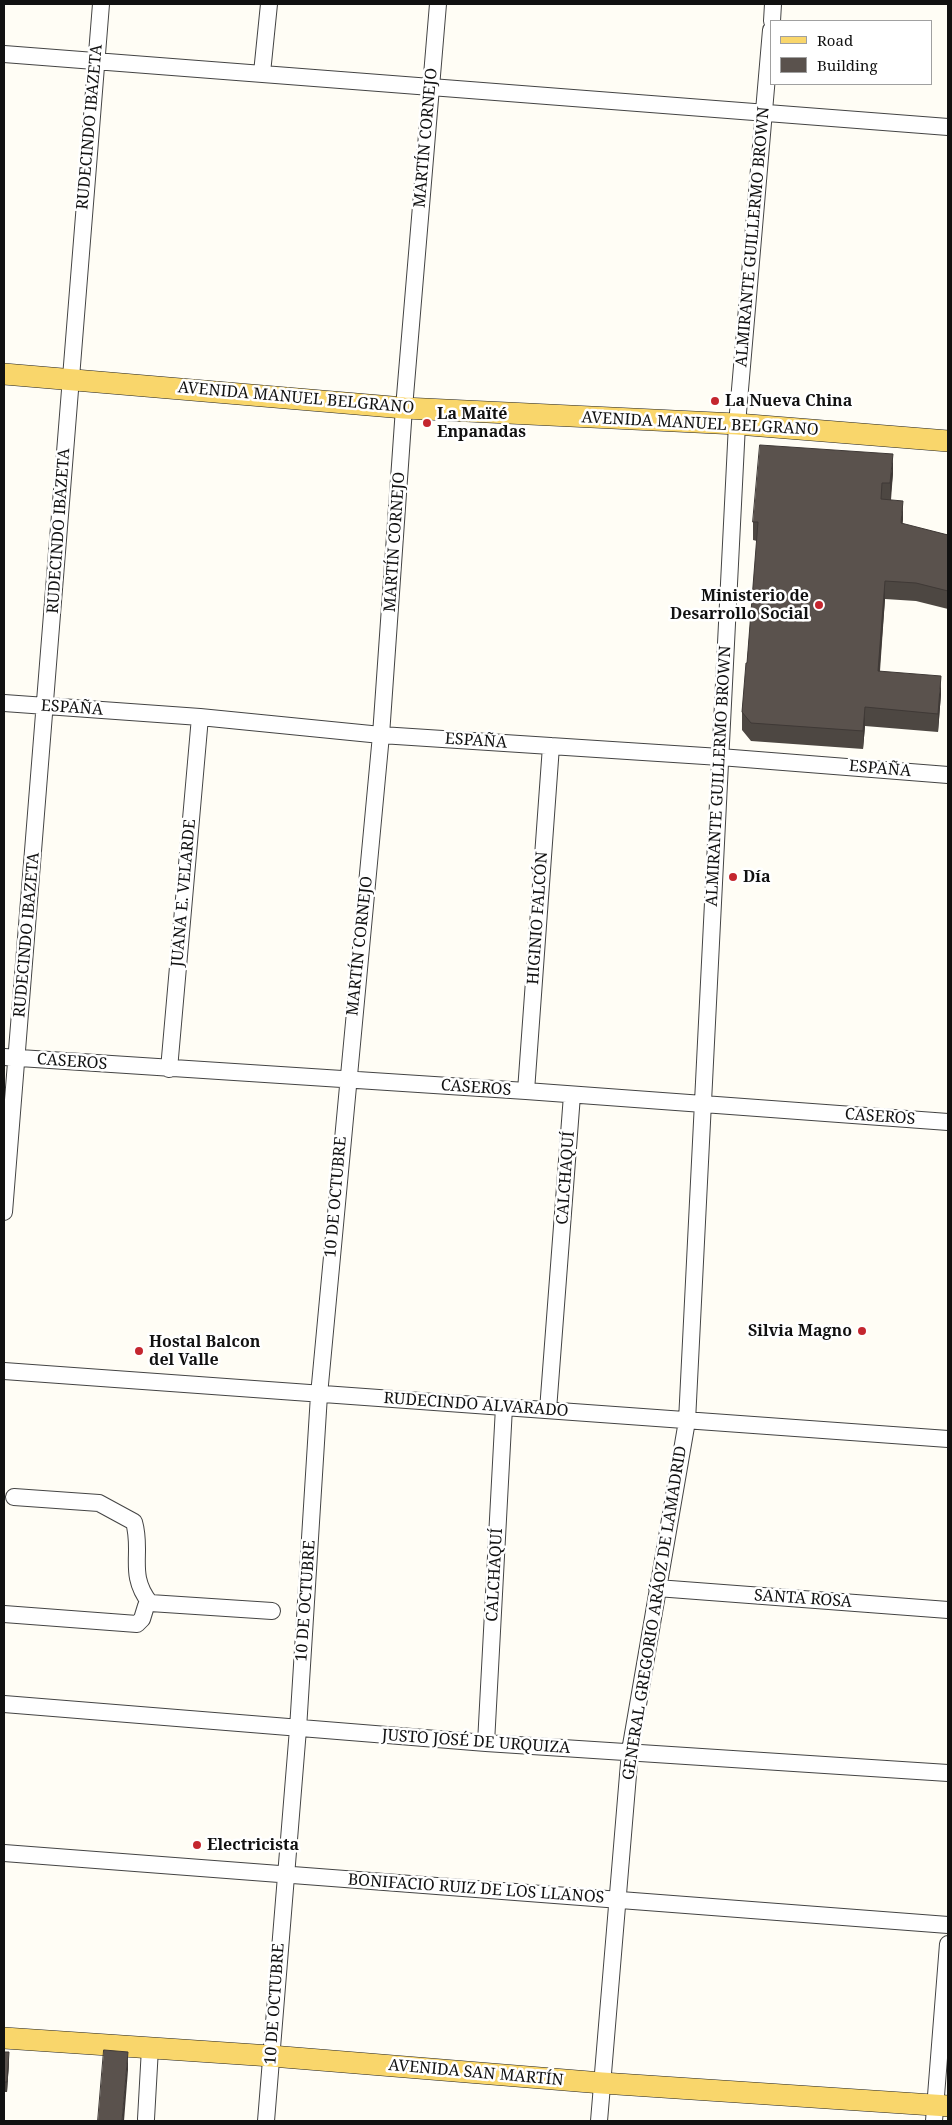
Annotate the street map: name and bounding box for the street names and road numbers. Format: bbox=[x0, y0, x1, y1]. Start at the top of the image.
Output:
street label: RUDECINDO IBAZETA bbox=[73, 44, 107, 210]
street label: MARTÍN CORNEJO bbox=[410, 67, 442, 209]
street label: ALMIRANTE GUILLERMO BROWN bbox=[732, 106, 774, 368]
street label: AVENIDA MANUEL BELGRANO bbox=[177, 378, 415, 418]
street label: AVENIDA MANUEL BELGRANO bbox=[581, 408, 819, 440]
street label: RUDECINDO IBAZETA bbox=[44, 448, 74, 614]
street label: MARTÍN CORNEJO bbox=[381, 471, 409, 613]
street label: ALMIRANTE GUILLERMO BROWN bbox=[703, 645, 735, 907]
street label: ESPAÑA bbox=[40, 696, 104, 720]
street label: ESPAÑA bbox=[444, 729, 508, 753]
street label: ESPAÑA bbox=[848, 757, 912, 781]
street label: JUANA E. VELARDE bbox=[168, 818, 200, 968]
street label: HIGINIO FALCÓN bbox=[524, 851, 552, 985]
street label: RUDECINDO IBAZETA bbox=[10, 852, 44, 1018]
street label: MARTÍN CORNEJO bbox=[343, 875, 377, 1017]
street label: CASEROS bbox=[36, 1050, 108, 1074]
street label: CASEROS bbox=[440, 1076, 512, 1100]
street label: CASEROS bbox=[844, 1105, 916, 1129]
street label: CALCHAQUÍ bbox=[553, 1131, 579, 1225]
street label: 10 DE OCTUBRE bbox=[321, 1136, 351, 1258]
street label: RUDECINDO ALVARADO bbox=[383, 1389, 569, 1421]
street label: GENERAL GREGORIO ARÁOZ DE LAMADRID bbox=[619, 1444, 691, 1782]
street label: CALCHAQUÍ bbox=[483, 1528, 507, 1622]
street label: 10 DE OCTUBRE bbox=[292, 1540, 320, 1662]
street label: SANTA ROSA bbox=[754, 1586, 852, 1612]
street label: JUSTO JOSÉ DE URQUIZA bbox=[381, 1726, 571, 1758]
street label: BONIFACIO RUIZ DE LOS LLANOS bbox=[347, 1870, 605, 1908]
street label: 10 DE OCTUBRE bbox=[261, 1943, 289, 2065]
street label: AVENIDA SAN MARTÍN bbox=[388, 2056, 564, 2090]

